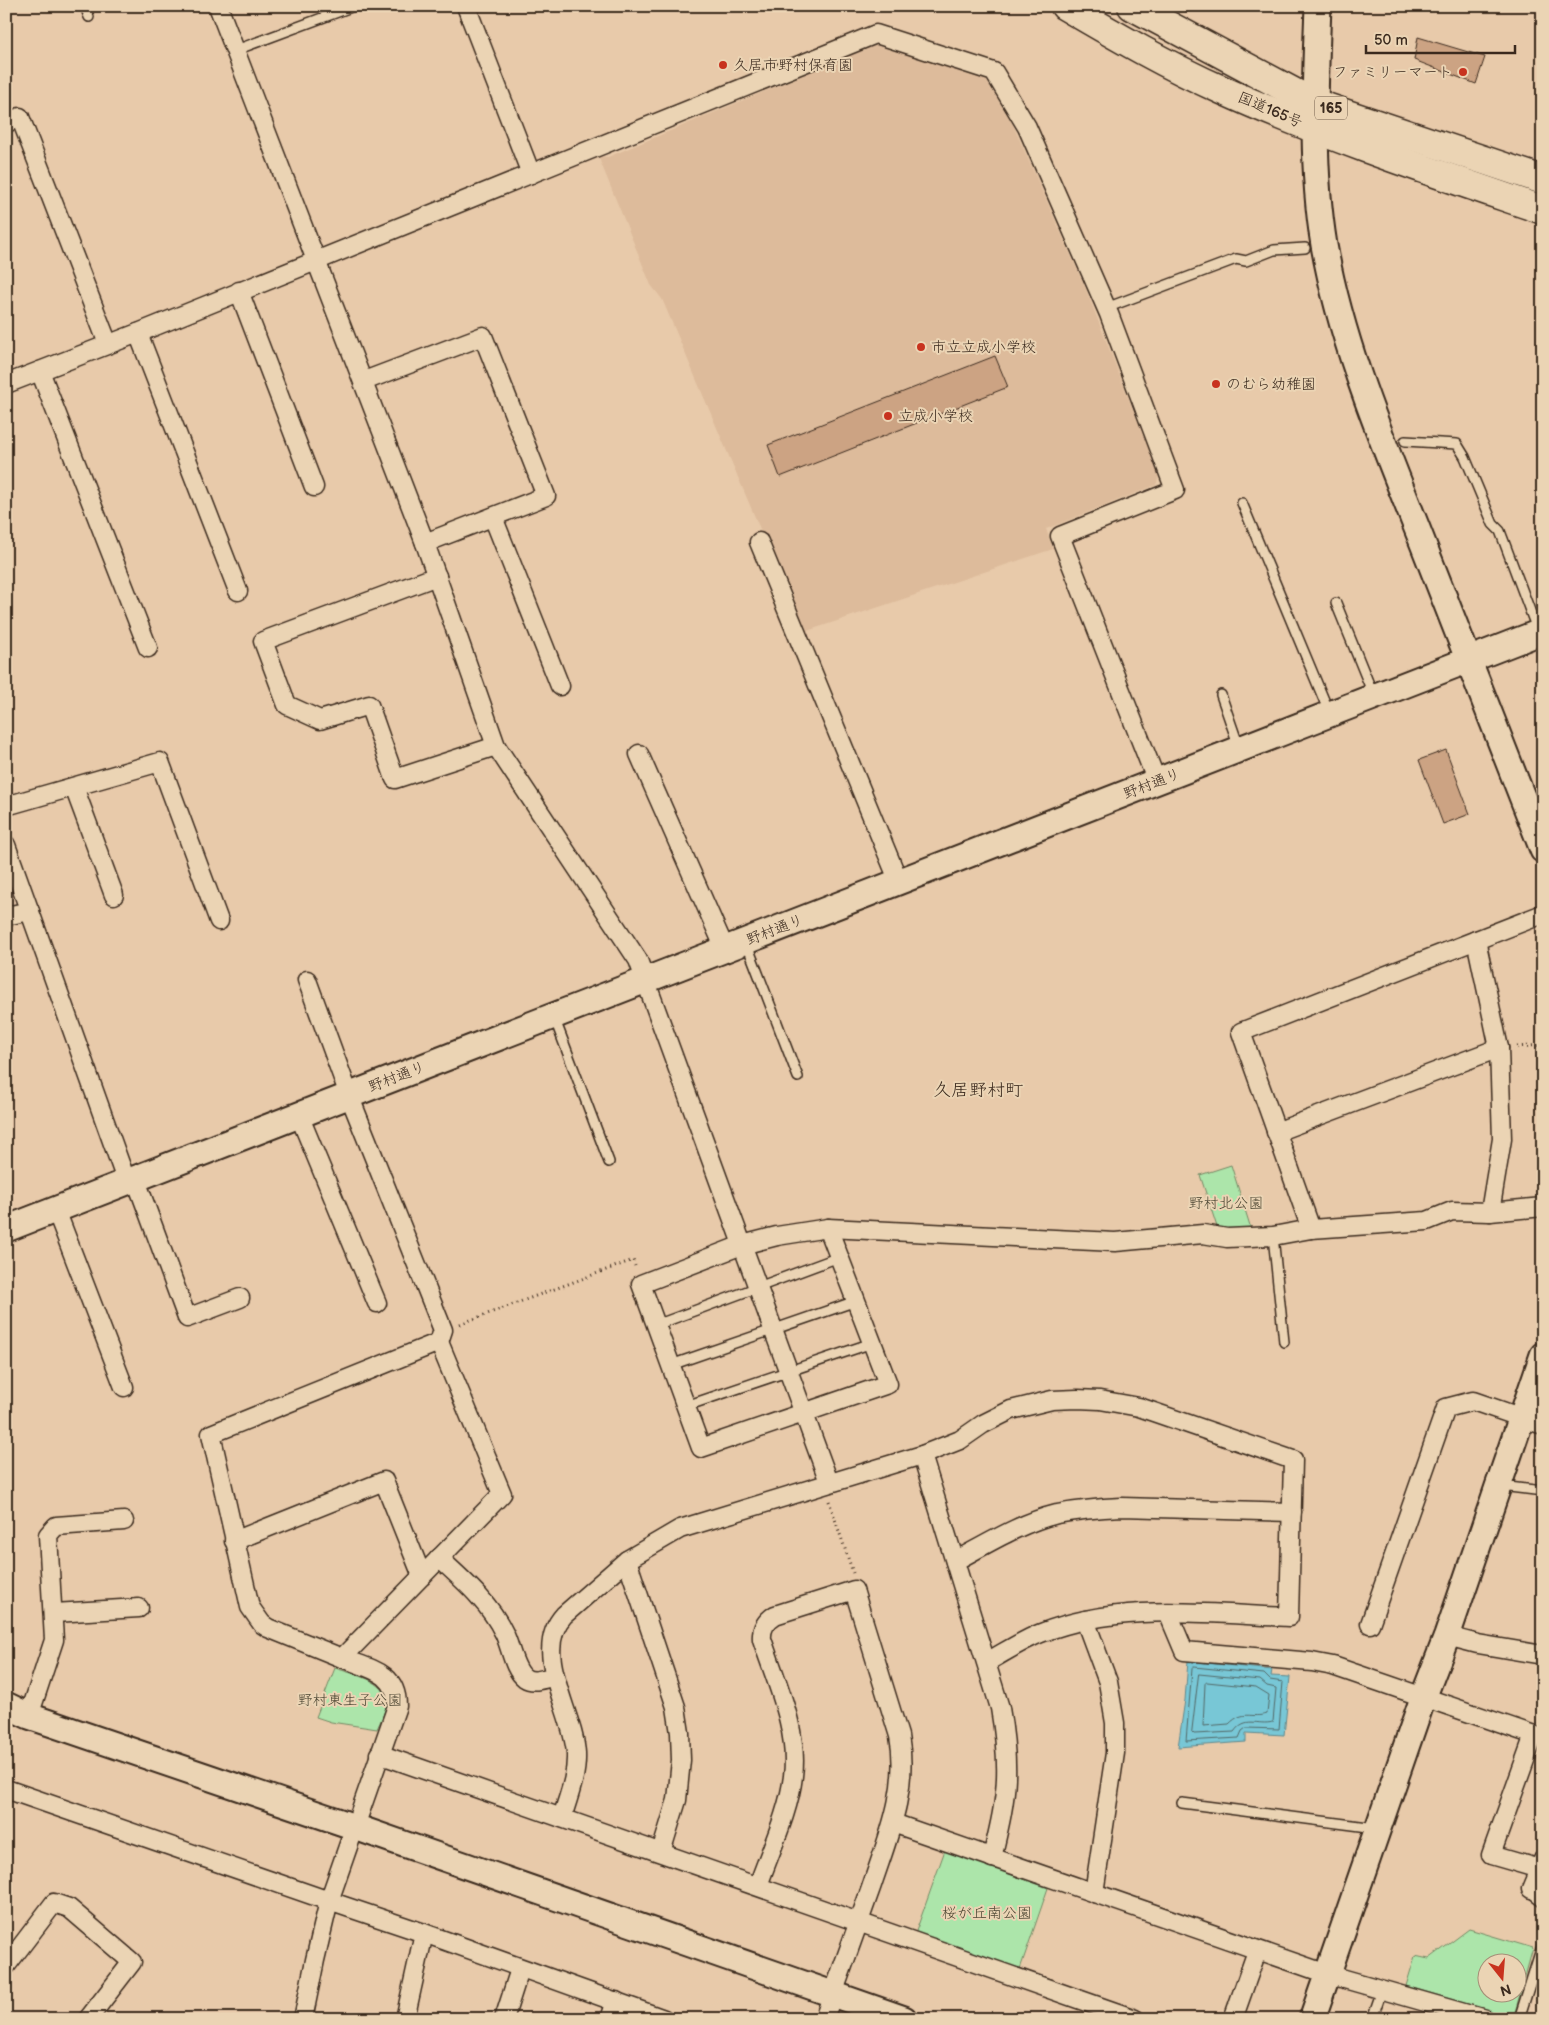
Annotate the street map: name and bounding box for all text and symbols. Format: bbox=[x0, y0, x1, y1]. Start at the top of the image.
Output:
scale bar bbox=[1366, 22, 1515, 54]
text: 50 m bbox=[1374, 31, 1408, 50]
place label: 久居市野村保育園 bbox=[733, 56, 853, 75]
marker: 久居市野村保育園 bbox=[717, 59, 729, 71]
place label: ファミリーマート bbox=[1333, 63, 1453, 82]
marker: ファミリーマート bbox=[1457, 66, 1469, 78]
street label: 国道165号 bbox=[1235, 88, 1305, 132]
road number: 165 bbox=[1315, 96, 1347, 120]
place label: 市立立成小学校 bbox=[931, 338, 1036, 357]
marker: 市立立成小学校 bbox=[915, 341, 927, 353]
place label: のむら幼稚園 bbox=[1226, 375, 1316, 394]
marker: のむら幼稚園 bbox=[1210, 378, 1222, 390]
place label: 立成小学校 bbox=[898, 407, 973, 426]
marker: 立成小学校 bbox=[882, 410, 894, 422]
street label: 野村通り bbox=[1121, 764, 1183, 804]
street label: 野村通り bbox=[744, 910, 806, 950]
street label: 野村通り bbox=[366, 1057, 428, 1097]
district label: 久居野村町 bbox=[933, 1080, 1023, 1101]
park label: 野村北公園 bbox=[1188, 1194, 1264, 1213]
park label: 野村東生子公園 bbox=[297, 1691, 403, 1710]
park label: 桜が丘南公園 bbox=[942, 1904, 1032, 1923]
north arrow bbox=[1476, 1952, 1526, 2002]
text: N bbox=[1498, 1980, 1513, 2000]

